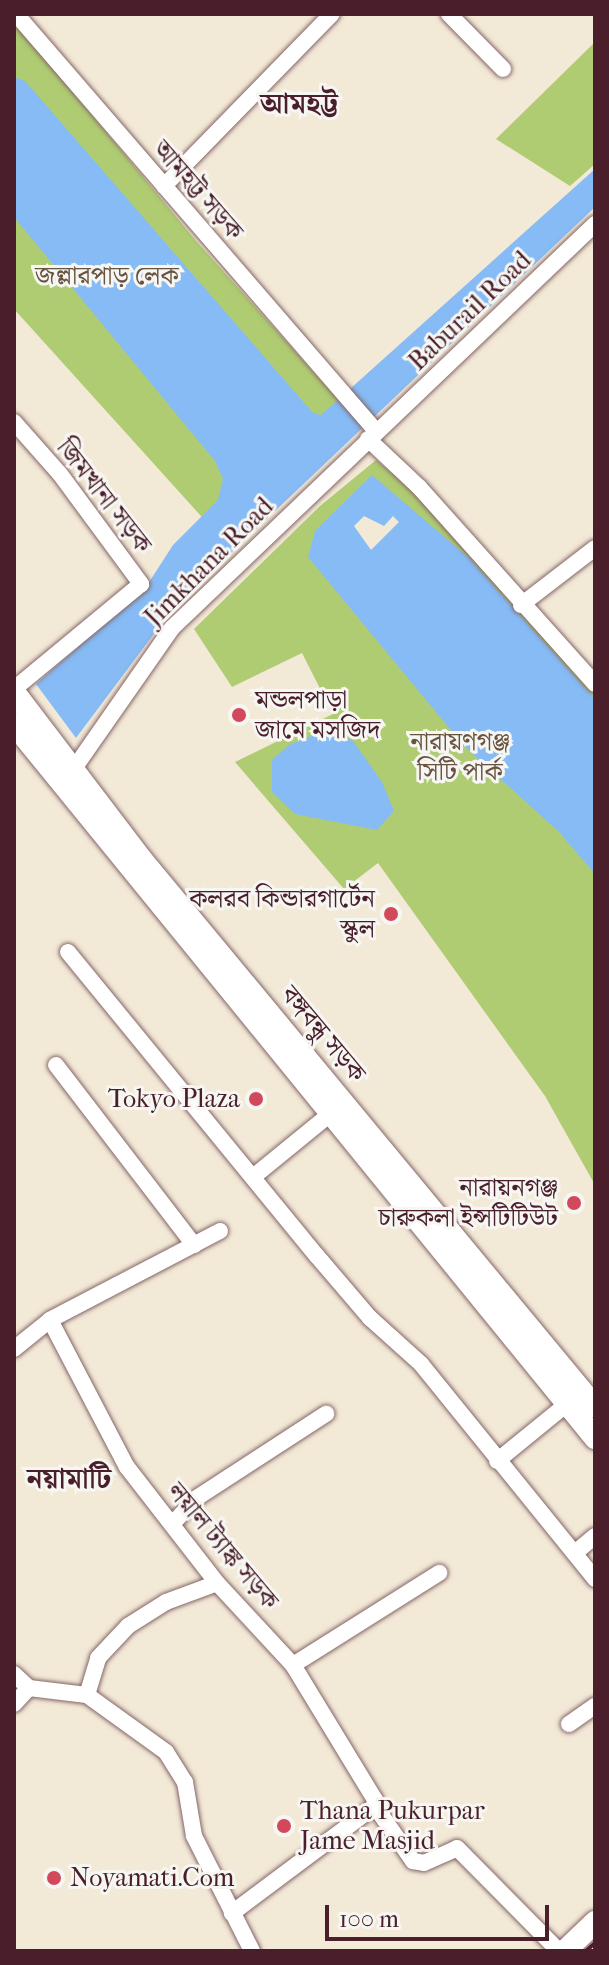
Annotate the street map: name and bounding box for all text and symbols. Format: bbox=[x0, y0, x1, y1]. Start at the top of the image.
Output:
district label: আমহট্ট bbox=[260, 87, 338, 121]
street label: আমহট্ট সড়ক bbox=[146, 134, 250, 246]
street label: Baburail Road bbox=[402, 245, 538, 377]
park label: জল্লারপাড় লেক bbox=[35, 260, 179, 292]
street label: জিমখানা সড়ক bbox=[50, 433, 158, 559]
street label: Jimkhana Road bbox=[138, 491, 280, 633]
place label: মন্ডলপাড়া জামে মসজিদ bbox=[255, 684, 380, 746]
marker: মন্ডলপাড়া জামে মসজিদ bbox=[230, 706, 248, 724]
park label: নারায়ণগঞ্জ সিটি পার্ক bbox=[410, 726, 510, 788]
place label: কলরব কিন্ডারগার্টেন স্কুল bbox=[189, 883, 375, 944]
marker: কলরব কিন্ডারগার্টেন স্কুল bbox=[382, 905, 400, 923]
street label: বঙ্গবন্ধু সড়ক bbox=[274, 980, 372, 1088]
place label: Tokyo Plaza bbox=[108, 1083, 240, 1115]
marker: Tokyo Plaza bbox=[247, 1090, 265, 1108]
place label: নারায়নগঞ্জ চারুকলা ইন্সটিটিউট bbox=[378, 1172, 558, 1234]
marker: নারায়নগঞ্জ চারুকলা ইন্সটিটিউট bbox=[565, 1194, 583, 1212]
district label: নয়ামাটি bbox=[27, 1462, 111, 1496]
street label: লয়াল ট্যাঙ্ক সড়ক bbox=[161, 1476, 285, 1616]
place label: Thana Pukurpar Jame Masjid bbox=[300, 1795, 485, 1856]
marker: Thana Pukurpar Jame Masjid bbox=[275, 1817, 293, 1835]
place label: Noyamati.Com bbox=[70, 1862, 234, 1894]
marker: Noyamati.Com bbox=[45, 1869, 63, 1887]
scale bar bbox=[329, 1889, 553, 1939]
text: 100 m bbox=[339, 1905, 399, 1933]

